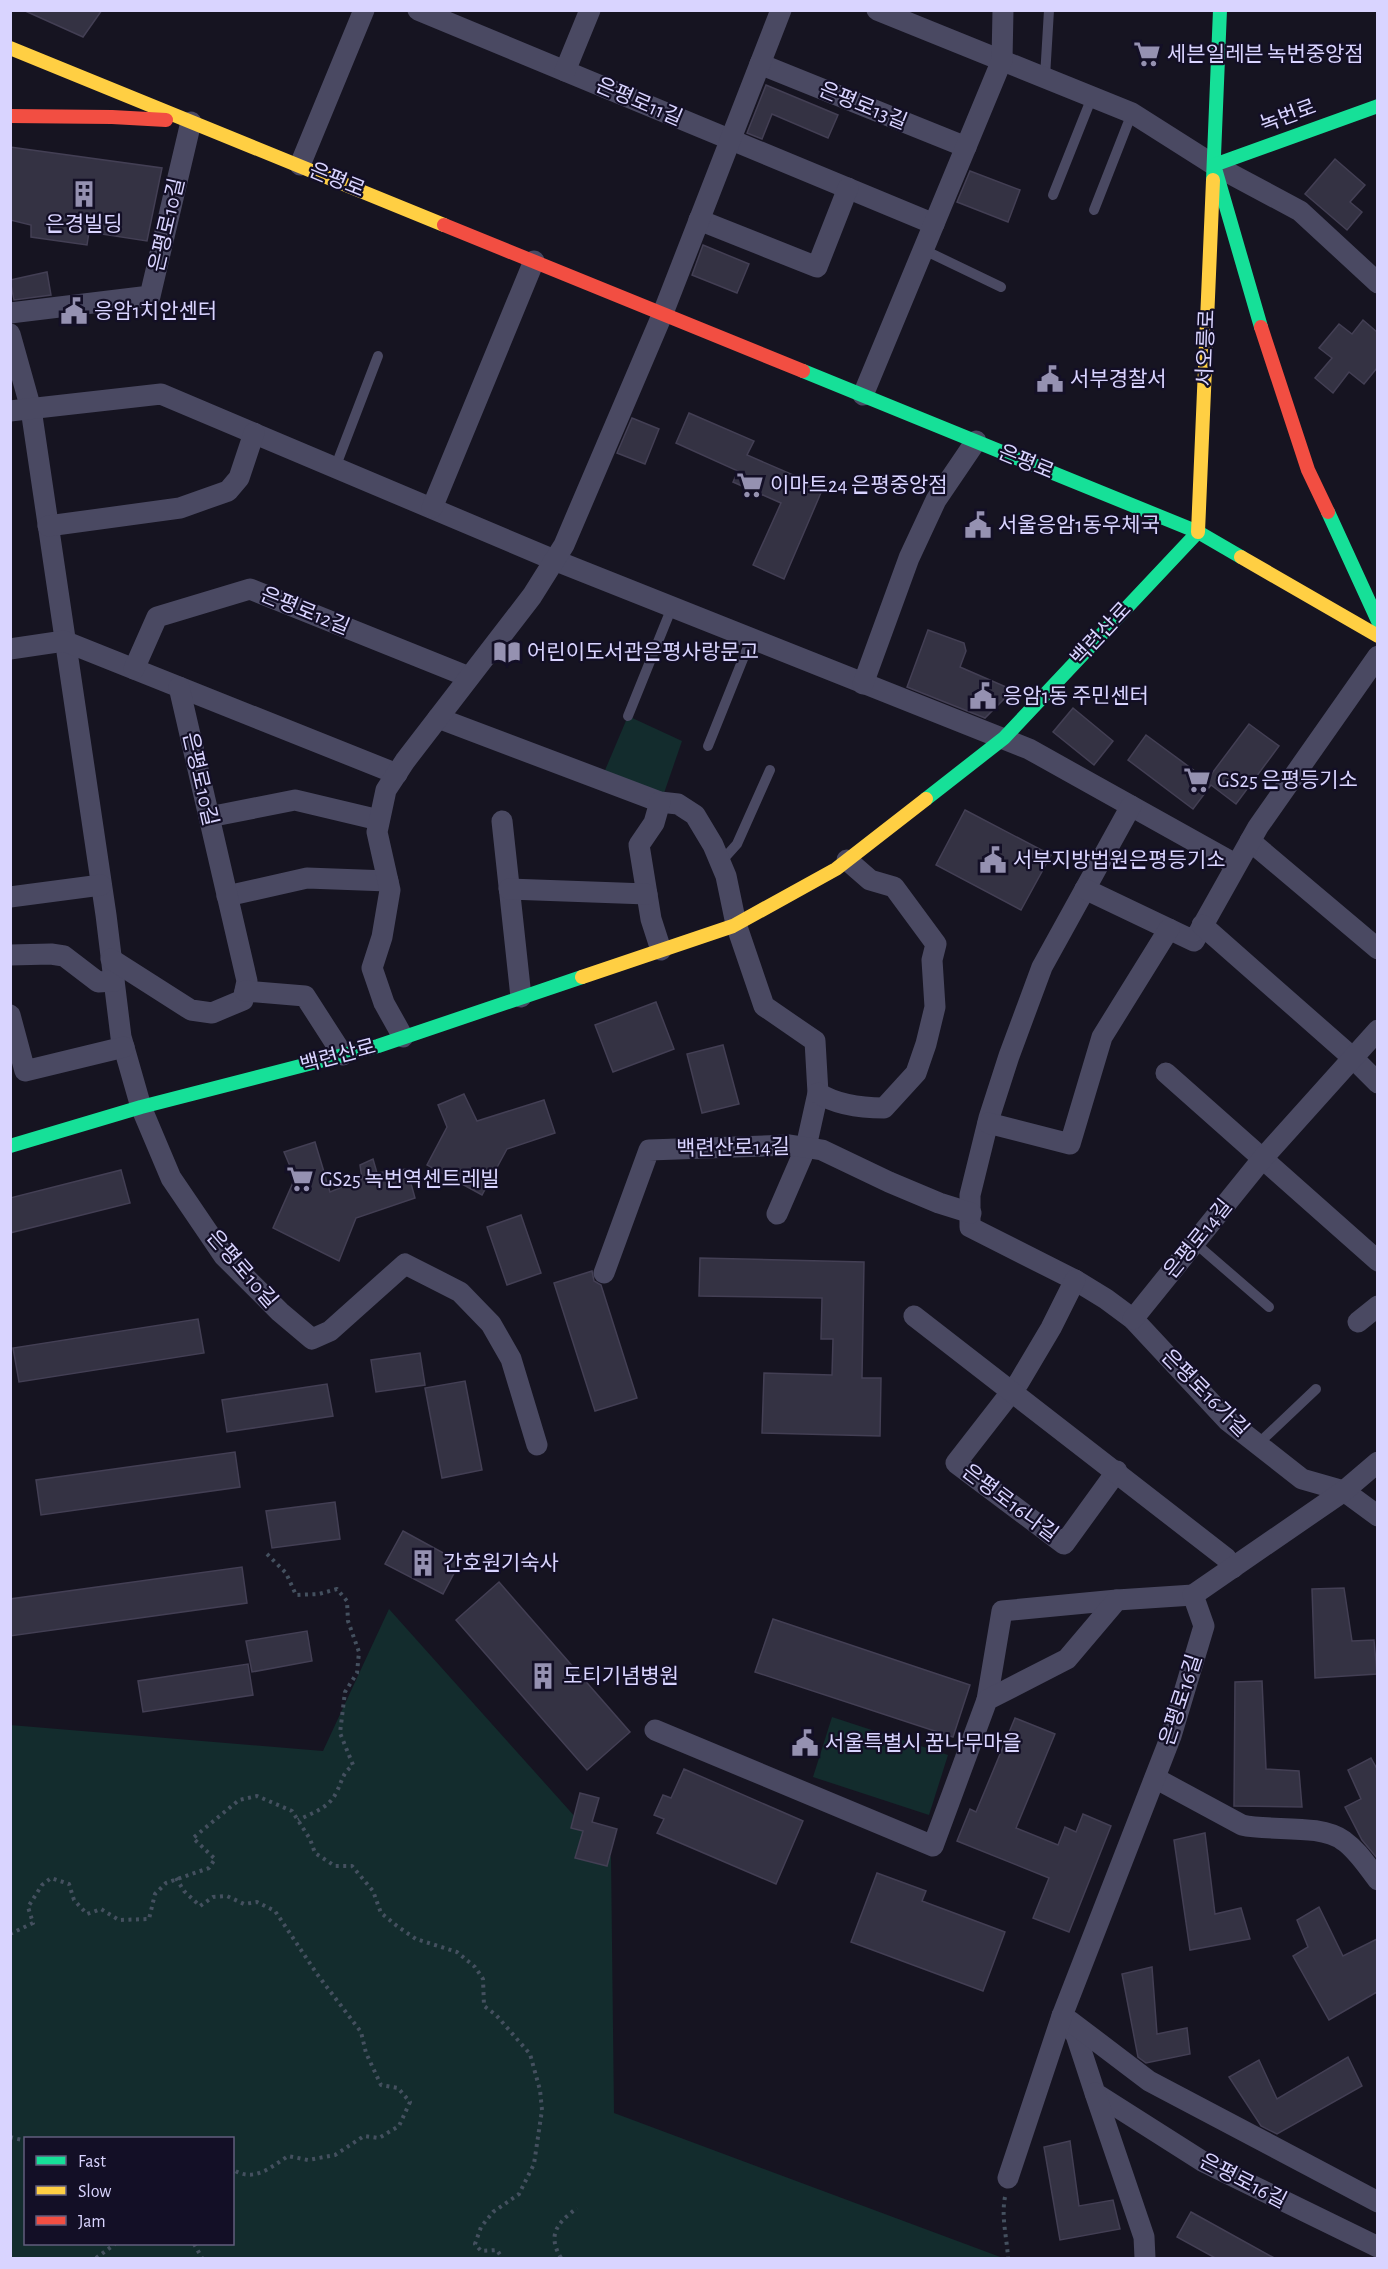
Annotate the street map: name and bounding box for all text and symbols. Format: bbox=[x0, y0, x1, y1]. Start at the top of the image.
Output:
supermarket icon: 세븐일레븐 녹번중앙점 bbox=[1132, 39, 1162, 69]
place label: 세븐일레븐 녹번중앙점 bbox=[1167, 43, 1364, 65]
street label: 은평로11길 bbox=[593, 73, 686, 130]
street label: 은평로13길 bbox=[816, 78, 910, 133]
street label: 녹번로 bbox=[1257, 95, 1319, 136]
street label: 은평로 bbox=[306, 158, 368, 201]
street label: 은평로10길 bbox=[145, 176, 188, 274]
building icon: 은경빌딩 bbox=[69, 179, 99, 209]
place label: 은경빌딩 bbox=[45, 213, 123, 235]
public building icon: 응암1치안센터 bbox=[59, 296, 89, 326]
place label: 응암1치안센터 bbox=[94, 300, 217, 322]
street label: 서오릉로 bbox=[1193, 309, 1218, 387]
public building icon: 서부경찰서 bbox=[1035, 364, 1065, 394]
place label: 서부경찰서 bbox=[1070, 368, 1167, 390]
street label: 은평로 bbox=[995, 440, 1057, 483]
supermarket icon: 이마트24 은평중앙점 bbox=[735, 470, 765, 500]
place label: 이마트24 은평중앙점 bbox=[770, 474, 948, 496]
public building icon: 서울응암1동우체국 bbox=[963, 510, 993, 540]
place label: 서울응암1동우체국 bbox=[998, 514, 1160, 536]
street label: 은평로12길 bbox=[257, 583, 353, 638]
street label: 백련산로 bbox=[1066, 598, 1135, 669]
library icon: 어린이도서관은평사랑문고 bbox=[492, 637, 522, 667]
place label: 어린이도서관은평사랑문고 bbox=[527, 641, 759, 663]
public building icon: 응암1동 주민센터 bbox=[968, 681, 998, 711]
place label: 응암1동 주민센터 bbox=[1003, 685, 1149, 707]
street label: 은평로10길 bbox=[179, 730, 222, 828]
supermarket icon: GS25 은평등기소 bbox=[1182, 765, 1212, 795]
place label: GS25 은평등기소 bbox=[1217, 769, 1358, 791]
public building icon: 서부지방법원은평등기소 bbox=[978, 845, 1008, 875]
place label: 서부지방법원은평등기소 bbox=[1013, 849, 1226, 871]
street label: 백련산로 bbox=[298, 1035, 378, 1076]
street label: 백련산로14길 bbox=[676, 1136, 790, 1159]
supermarket icon: GS25 녹번역센트레빌 bbox=[285, 1164, 315, 1194]
place label: GS25 녹번역센트레빌 bbox=[320, 1168, 500, 1190]
street label: 은평로14길 bbox=[1159, 1195, 1236, 1282]
street label: 은평로10길 bbox=[203, 1225, 282, 1312]
street label: 은평로16가길 bbox=[1157, 1345, 1253, 1441]
street label: 은평로16나길 bbox=[958, 1460, 1062, 1546]
building icon: 간호원기숙사 bbox=[408, 1548, 438, 1578]
place label: 간호원기숙사 bbox=[443, 1552, 559, 1574]
street label: 은평로16길 bbox=[1155, 1652, 1206, 1748]
building icon: 도티기념병원 bbox=[528, 1661, 558, 1691]
place label: 도티기념병원 bbox=[563, 1665, 679, 1687]
public building icon: 서울특별시 꿈나무마을 bbox=[790, 1728, 820, 1758]
place label: 서울특별시 꿈나무마을 bbox=[825, 1732, 1022, 1754]
legend bbox=[24, 2137, 234, 2245]
street label: 은평로16길 bbox=[1196, 2149, 1290, 2212]
text: Fast bbox=[78, 2153, 106, 2171]
text: Slow bbox=[78, 2183, 111, 2201]
text: Jam bbox=[78, 2213, 106, 2231]

